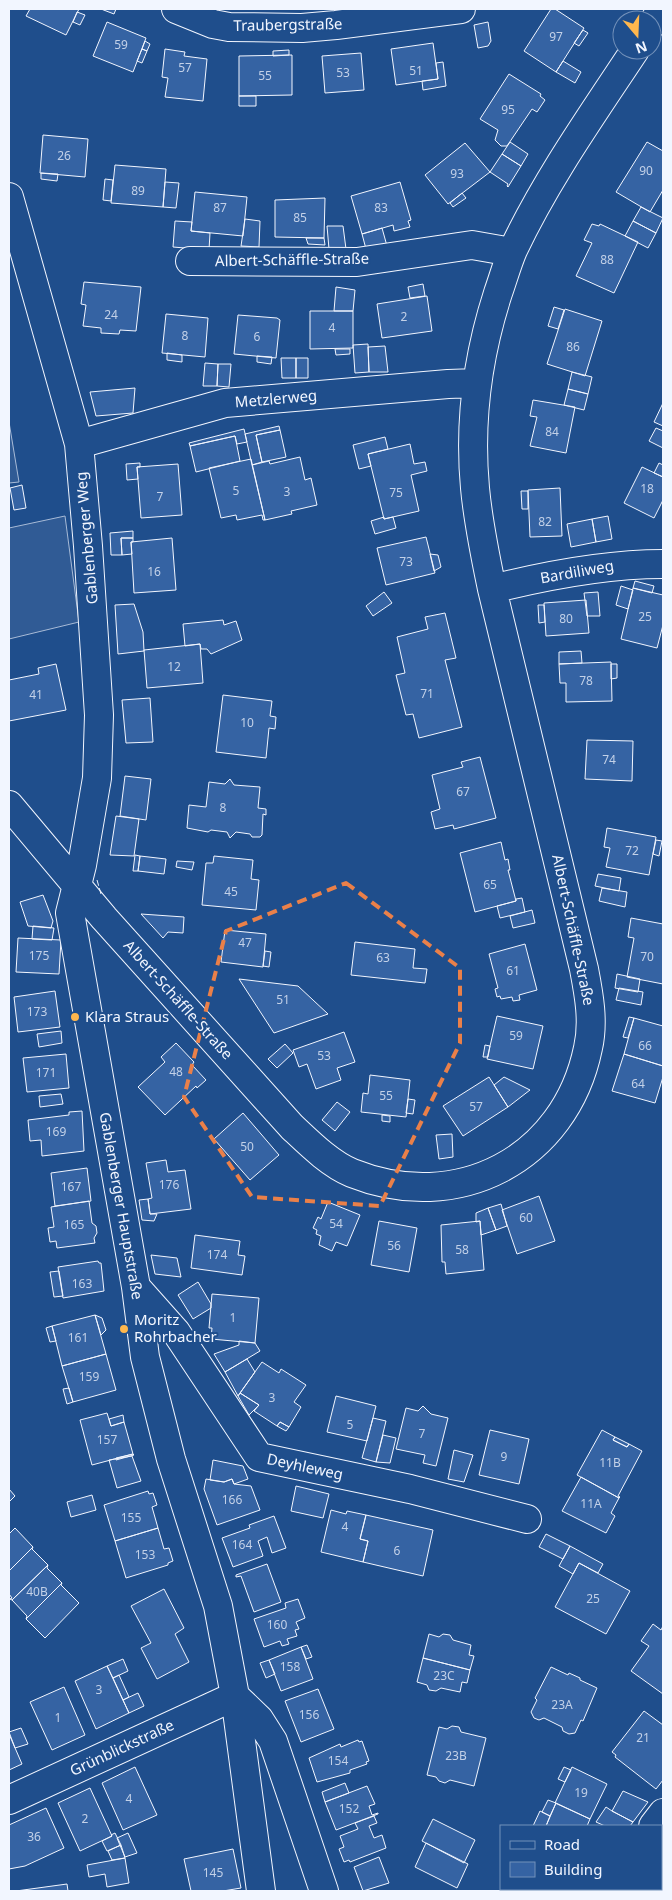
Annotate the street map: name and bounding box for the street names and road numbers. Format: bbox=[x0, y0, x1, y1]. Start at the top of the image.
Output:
street label: Traubergstraße bbox=[233, 13, 343, 35]
street label: Albert-Schäffle-Straße bbox=[215, 248, 369, 270]
street label: Metzlerweg bbox=[234, 384, 318, 412]
street label: Gablenberger Weg bbox=[70, 471, 102, 605]
street label: Bardiliweg bbox=[538, 555, 615, 587]
street label: Albert-Schäffle-Straße bbox=[548, 852, 600, 1007]
street label: Albert-Schäffle-Straße bbox=[120, 935, 238, 1063]
street label: Gablenberger Hauptstraße bbox=[96, 1111, 148, 1301]
street label: Deyhleweg bbox=[265, 1448, 345, 1484]
street label: Grünblickstraße bbox=[66, 1714, 177, 1780]

